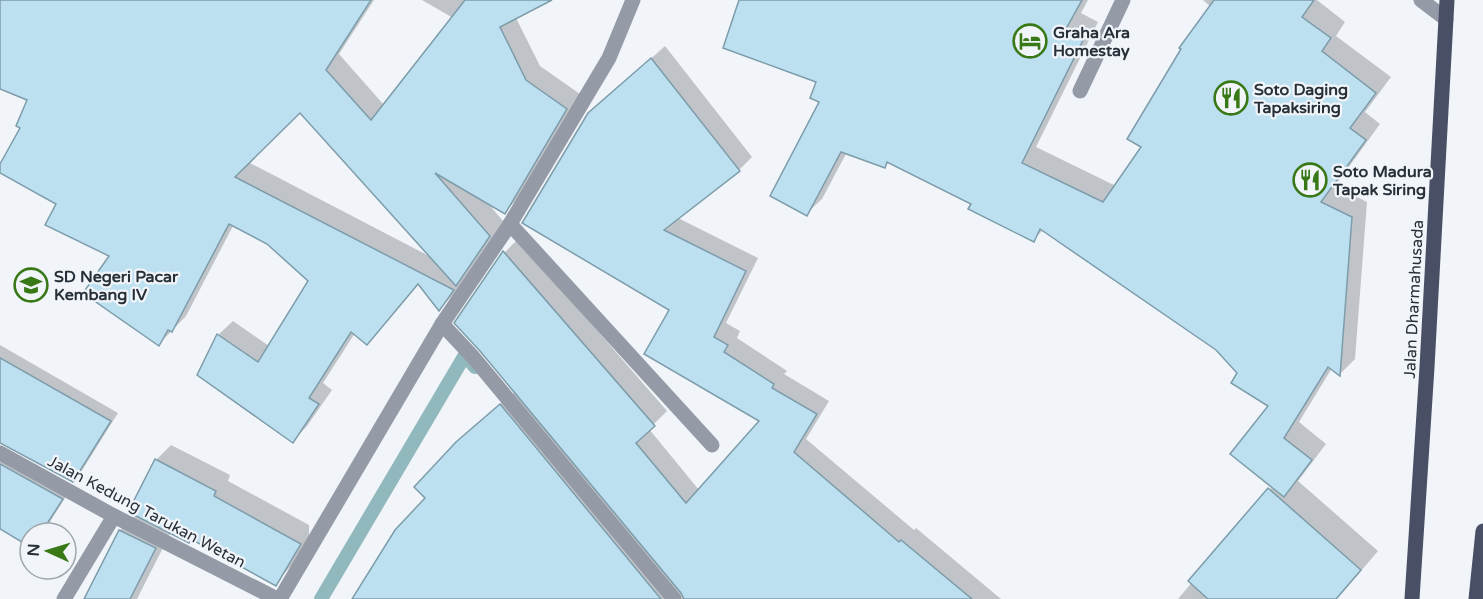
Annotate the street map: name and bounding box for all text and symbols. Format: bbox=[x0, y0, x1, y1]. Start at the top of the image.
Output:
hotel icon: Graha Ara Homestay bbox=[1012, 23, 1048, 59]
place label: Graha Ara Homestay bbox=[1053, 23, 1130, 61]
restaurant icon: Soto Daging Tapaksiring bbox=[1213, 80, 1249, 116]
place label: Soto Daging Tapaksiring bbox=[1253, 80, 1348, 118]
restaurant icon: Soto Madura Tapak Siring bbox=[1292, 162, 1328, 198]
place label: Soto Madura Tapak Siring bbox=[1332, 162, 1432, 200]
street label: Jalan Dharmahusada bbox=[1400, 219, 1428, 379]
school or university icon: SD Negeri Pacar Kembang IV bbox=[13, 267, 49, 303]
place label: SD Negeri Pacar Kembang IV bbox=[54, 267, 179, 305]
street label: Jalan Kedung Tarukan Wetan bbox=[44, 451, 249, 573]
north arrow bbox=[18, 521, 78, 581]
text: N bbox=[24, 543, 44, 557]

